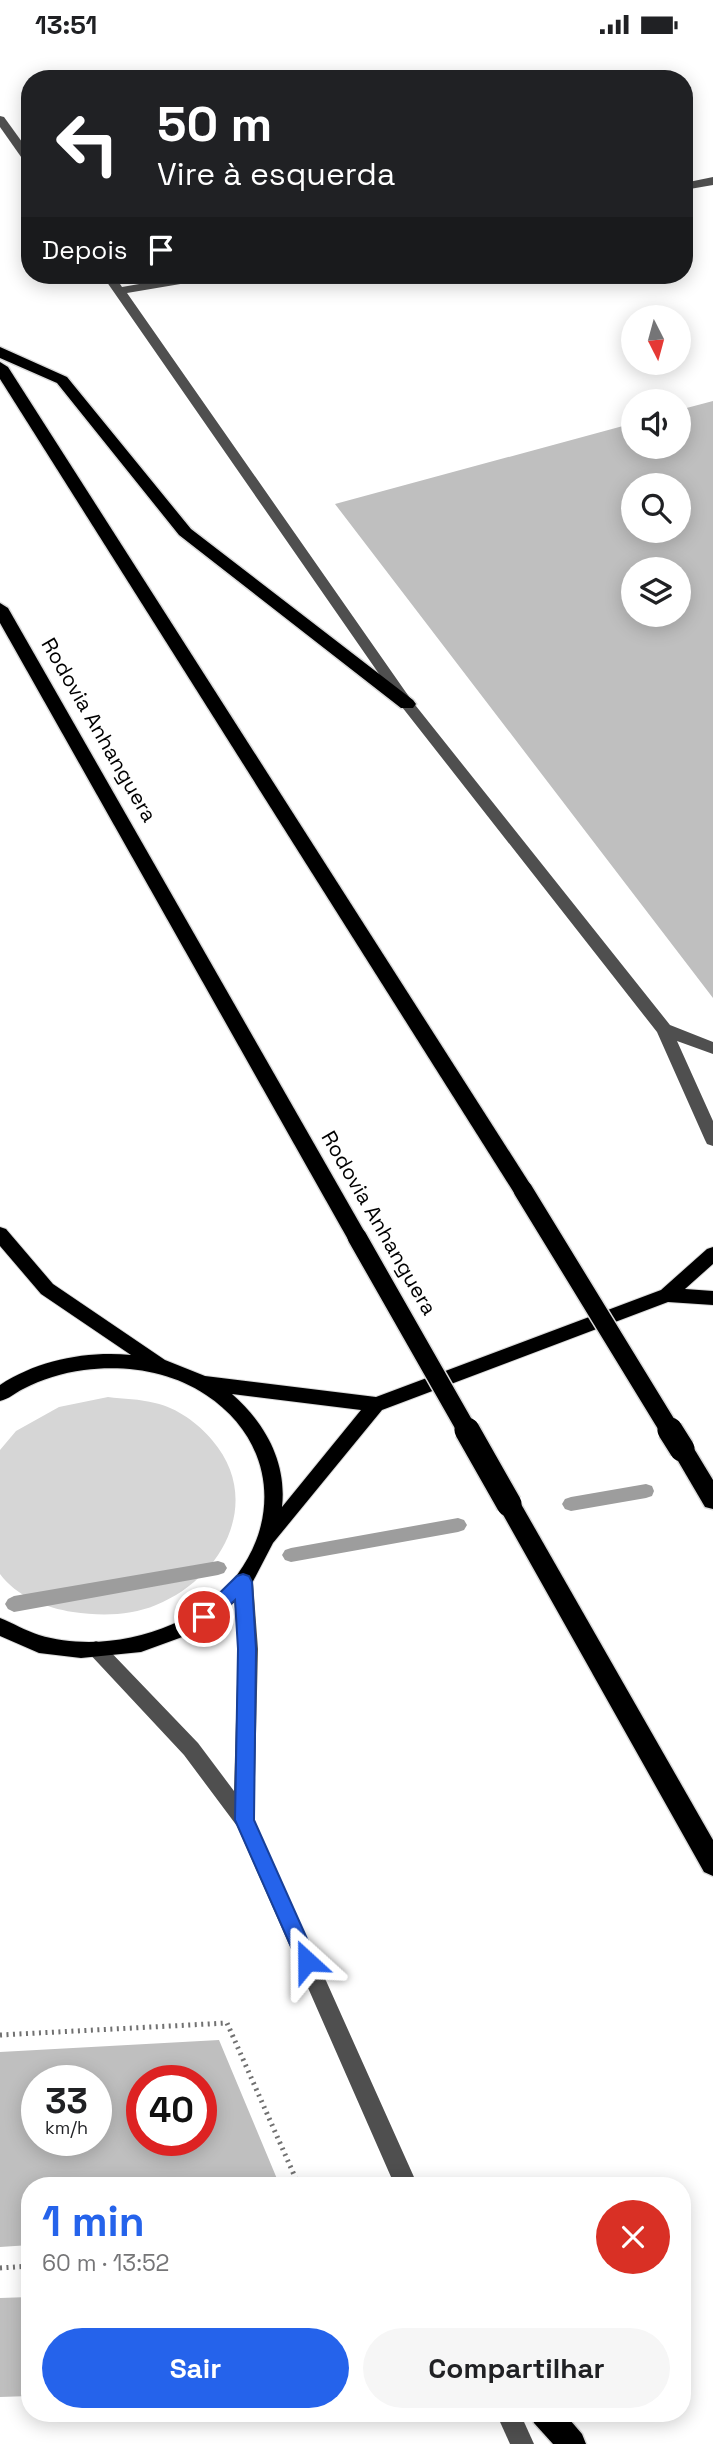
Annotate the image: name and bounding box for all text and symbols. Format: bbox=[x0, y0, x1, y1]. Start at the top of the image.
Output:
text: 13:51 bbox=[35, 8, 97, 42]
text: 50 m bbox=[157, 93, 272, 155]
icon: left bbox=[42, 98, 133, 189]
text: Vire à esquerda bbox=[157, 154, 395, 194]
icon: arrive bbox=[142, 231, 180, 269]
text: Depois bbox=[42, 233, 128, 267]
north arrow bbox=[621, 305, 691, 375]
map controls bbox=[621, 305, 691, 627]
button: sound bbox=[621, 389, 691, 459]
button: search bbox=[621, 473, 691, 543]
button: layers bbox=[621, 557, 691, 627]
street label: Rodovia Anhanguera bbox=[36, 633, 163, 827]
street label: Rodovia Anhanguera bbox=[316, 1126, 443, 1320]
pin bbox=[174, 1587, 234, 1647]
icon: arrive bbox=[185, 1598, 223, 1636]
position arrow bbox=[270, 1924, 344, 1998]
speed limit sign: 40 bbox=[126, 2065, 217, 2156]
text: 33 bbox=[45, 2079, 88, 2123]
text: km/h bbox=[45, 2116, 88, 2139]
text: 1 min bbox=[42, 2195, 145, 2248]
button: close bbox=[596, 2200, 670, 2274]
text: 60 m · 13:52 bbox=[42, 2248, 169, 2278]
button: Sair bbox=[42, 2328, 349, 2408]
button: Compartilhar bbox=[363, 2328, 670, 2408]

